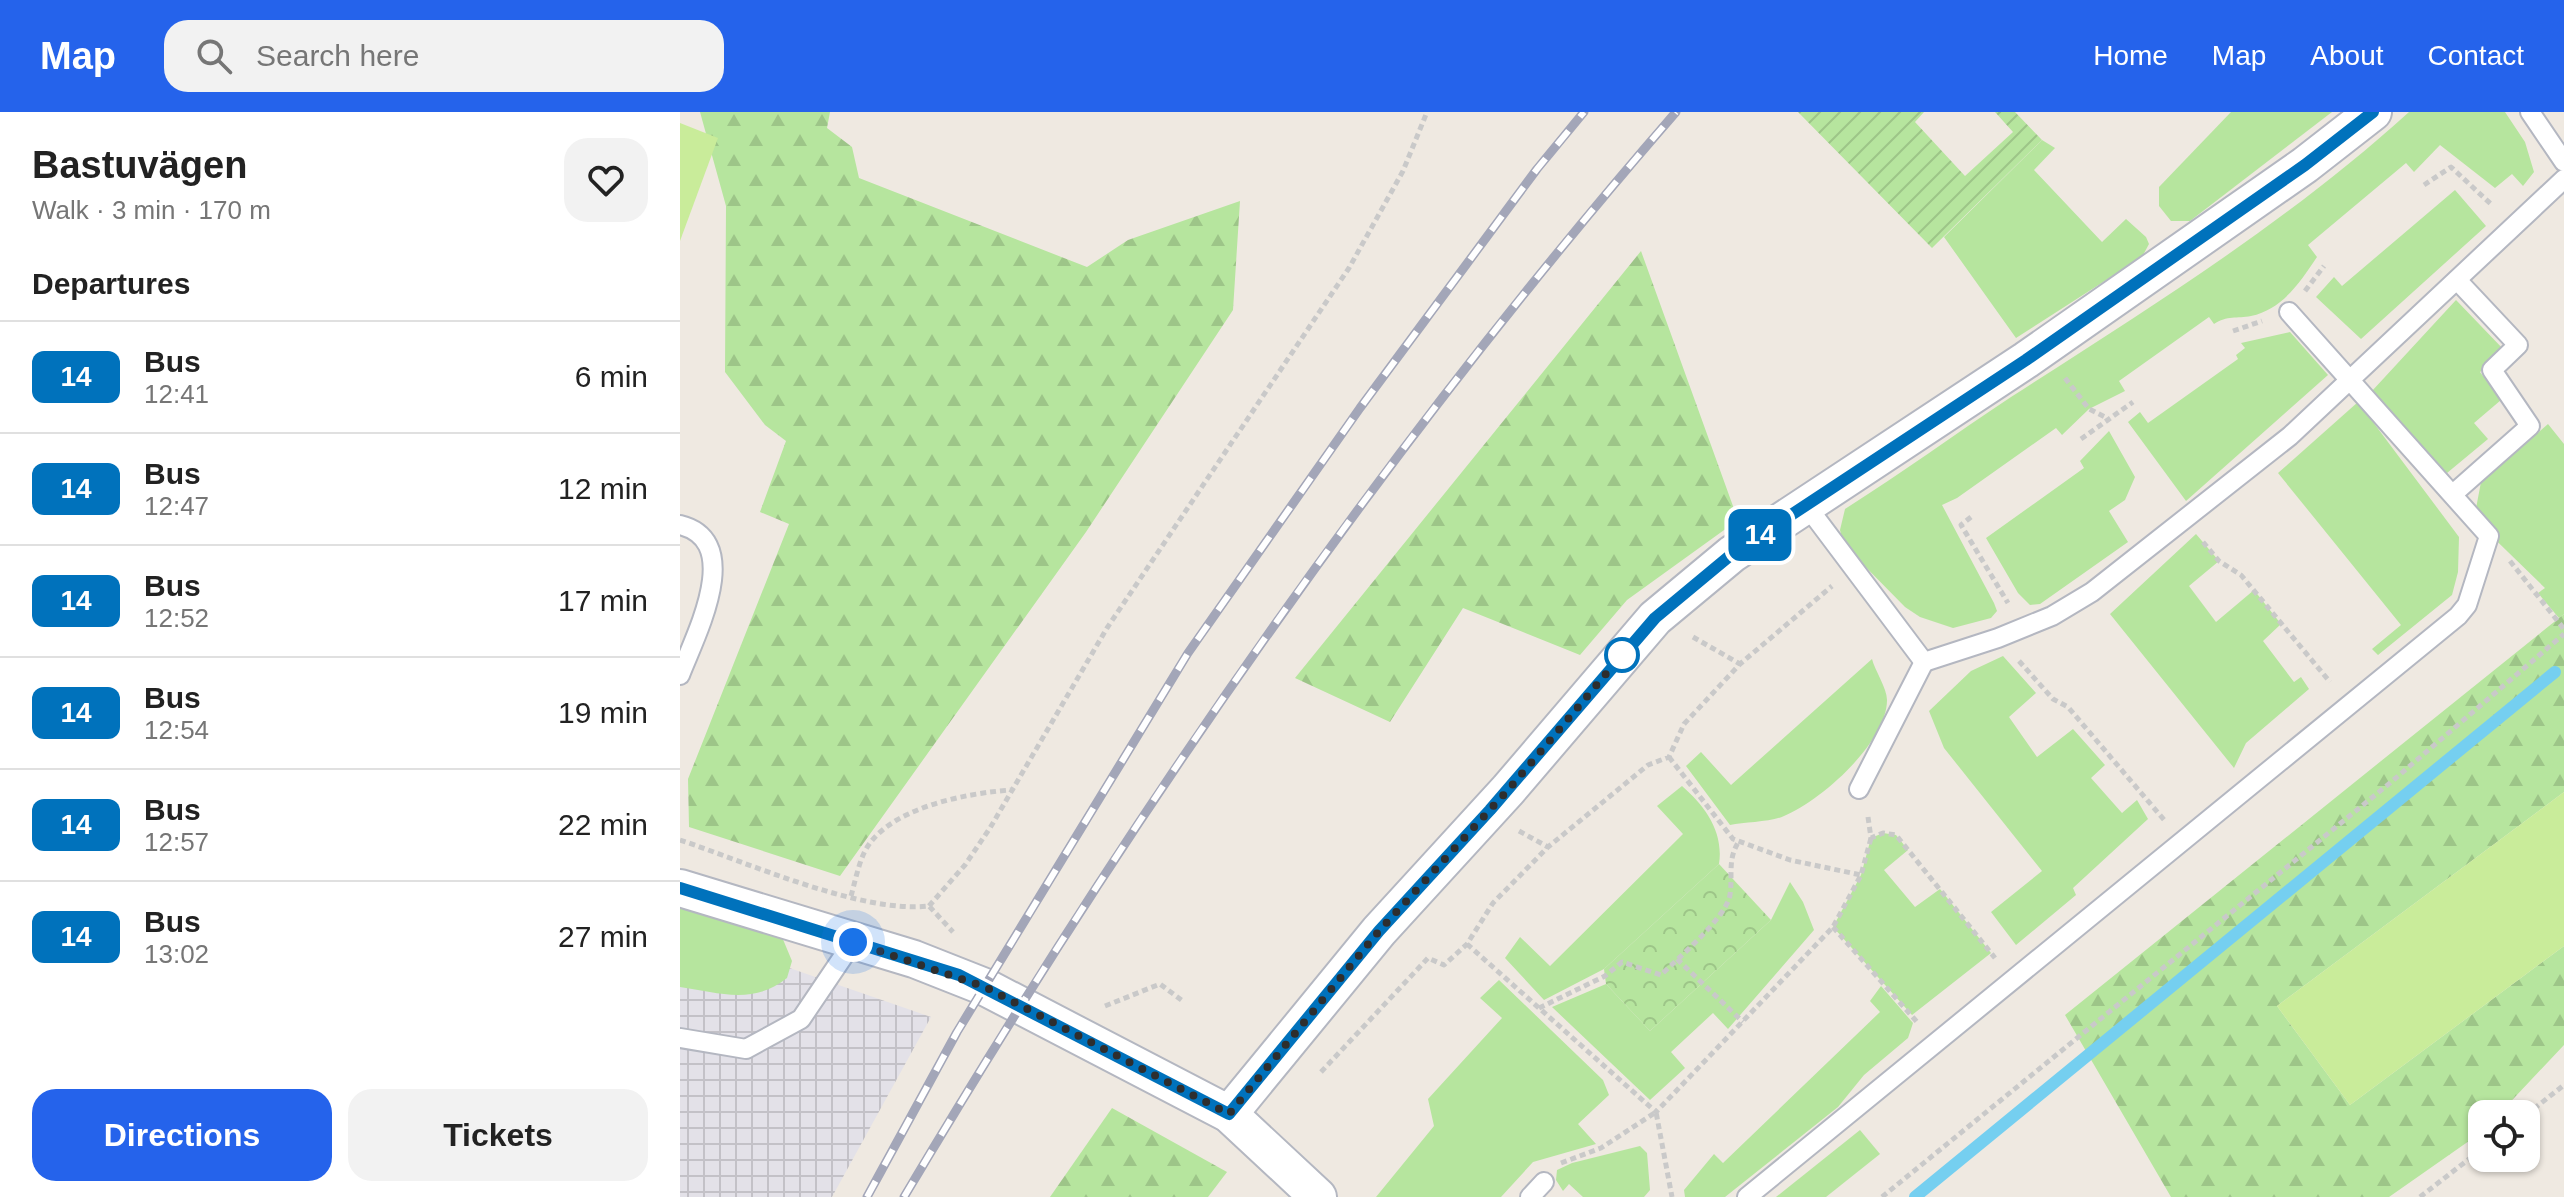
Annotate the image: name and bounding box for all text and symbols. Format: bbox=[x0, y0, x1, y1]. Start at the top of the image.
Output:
search box bbox=[164, 20, 724, 92]
icon: search bbox=[192, 34, 236, 78]
text: Map bbox=[40, 35, 116, 77]
text: Search here bbox=[256, 39, 419, 72]
text: Home bbox=[2093, 40, 2168, 71]
text: Map bbox=[2212, 40, 2266, 71]
text: About bbox=[2310, 40, 2384, 71]
text: Contact bbox=[2428, 40, 2524, 71]
button: heart bbox=[564, 138, 648, 222]
text: Bastuvägen bbox=[32, 144, 247, 186]
text: Walk · 3 min · 170 m bbox=[32, 195, 271, 225]
text: Departures bbox=[32, 267, 190, 300]
text: Bus bbox=[144, 345, 201, 378]
text: 6 min bbox=[575, 360, 648, 393]
text: 14 bbox=[60, 361, 92, 392]
text: 12:41 bbox=[144, 379, 209, 409]
text: Bus bbox=[144, 457, 201, 490]
text: 12 min bbox=[558, 472, 648, 505]
text: 14 bbox=[60, 473, 92, 504]
text: 12:47 bbox=[144, 491, 209, 521]
line badge: 14 bbox=[1724, 509, 1796, 561]
text: 14 bbox=[1744, 519, 1776, 550]
text: Bus bbox=[144, 569, 201, 602]
text: 17 min bbox=[558, 584, 648, 617]
text: 14 bbox=[60, 585, 92, 616]
text: 12:52 bbox=[144, 603, 209, 633]
unlabelled marker bbox=[1605, 638, 1639, 672]
text: Bus bbox=[144, 681, 201, 714]
text: 19 min bbox=[558, 696, 648, 729]
text: 14 bbox=[60, 697, 92, 728]
text: 12:54 bbox=[144, 715, 209, 745]
text: Bus bbox=[144, 793, 201, 826]
text: 22 min bbox=[558, 808, 648, 841]
text: 14 bbox=[60, 809, 92, 840]
text: 12:57 bbox=[144, 827, 209, 857]
text: Bus bbox=[144, 905, 201, 938]
text: 27 min bbox=[558, 920, 648, 953]
text: 14 bbox=[60, 921, 92, 952]
your location bbox=[833, 922, 873, 962]
text: 13:02 bbox=[144, 939, 209, 969]
button: Directions bbox=[32, 1089, 332, 1181]
button: Tickets bbox=[348, 1089, 648, 1181]
map controls bbox=[2468, 1100, 2540, 1172]
button: locate bbox=[2468, 1100, 2540, 1172]

